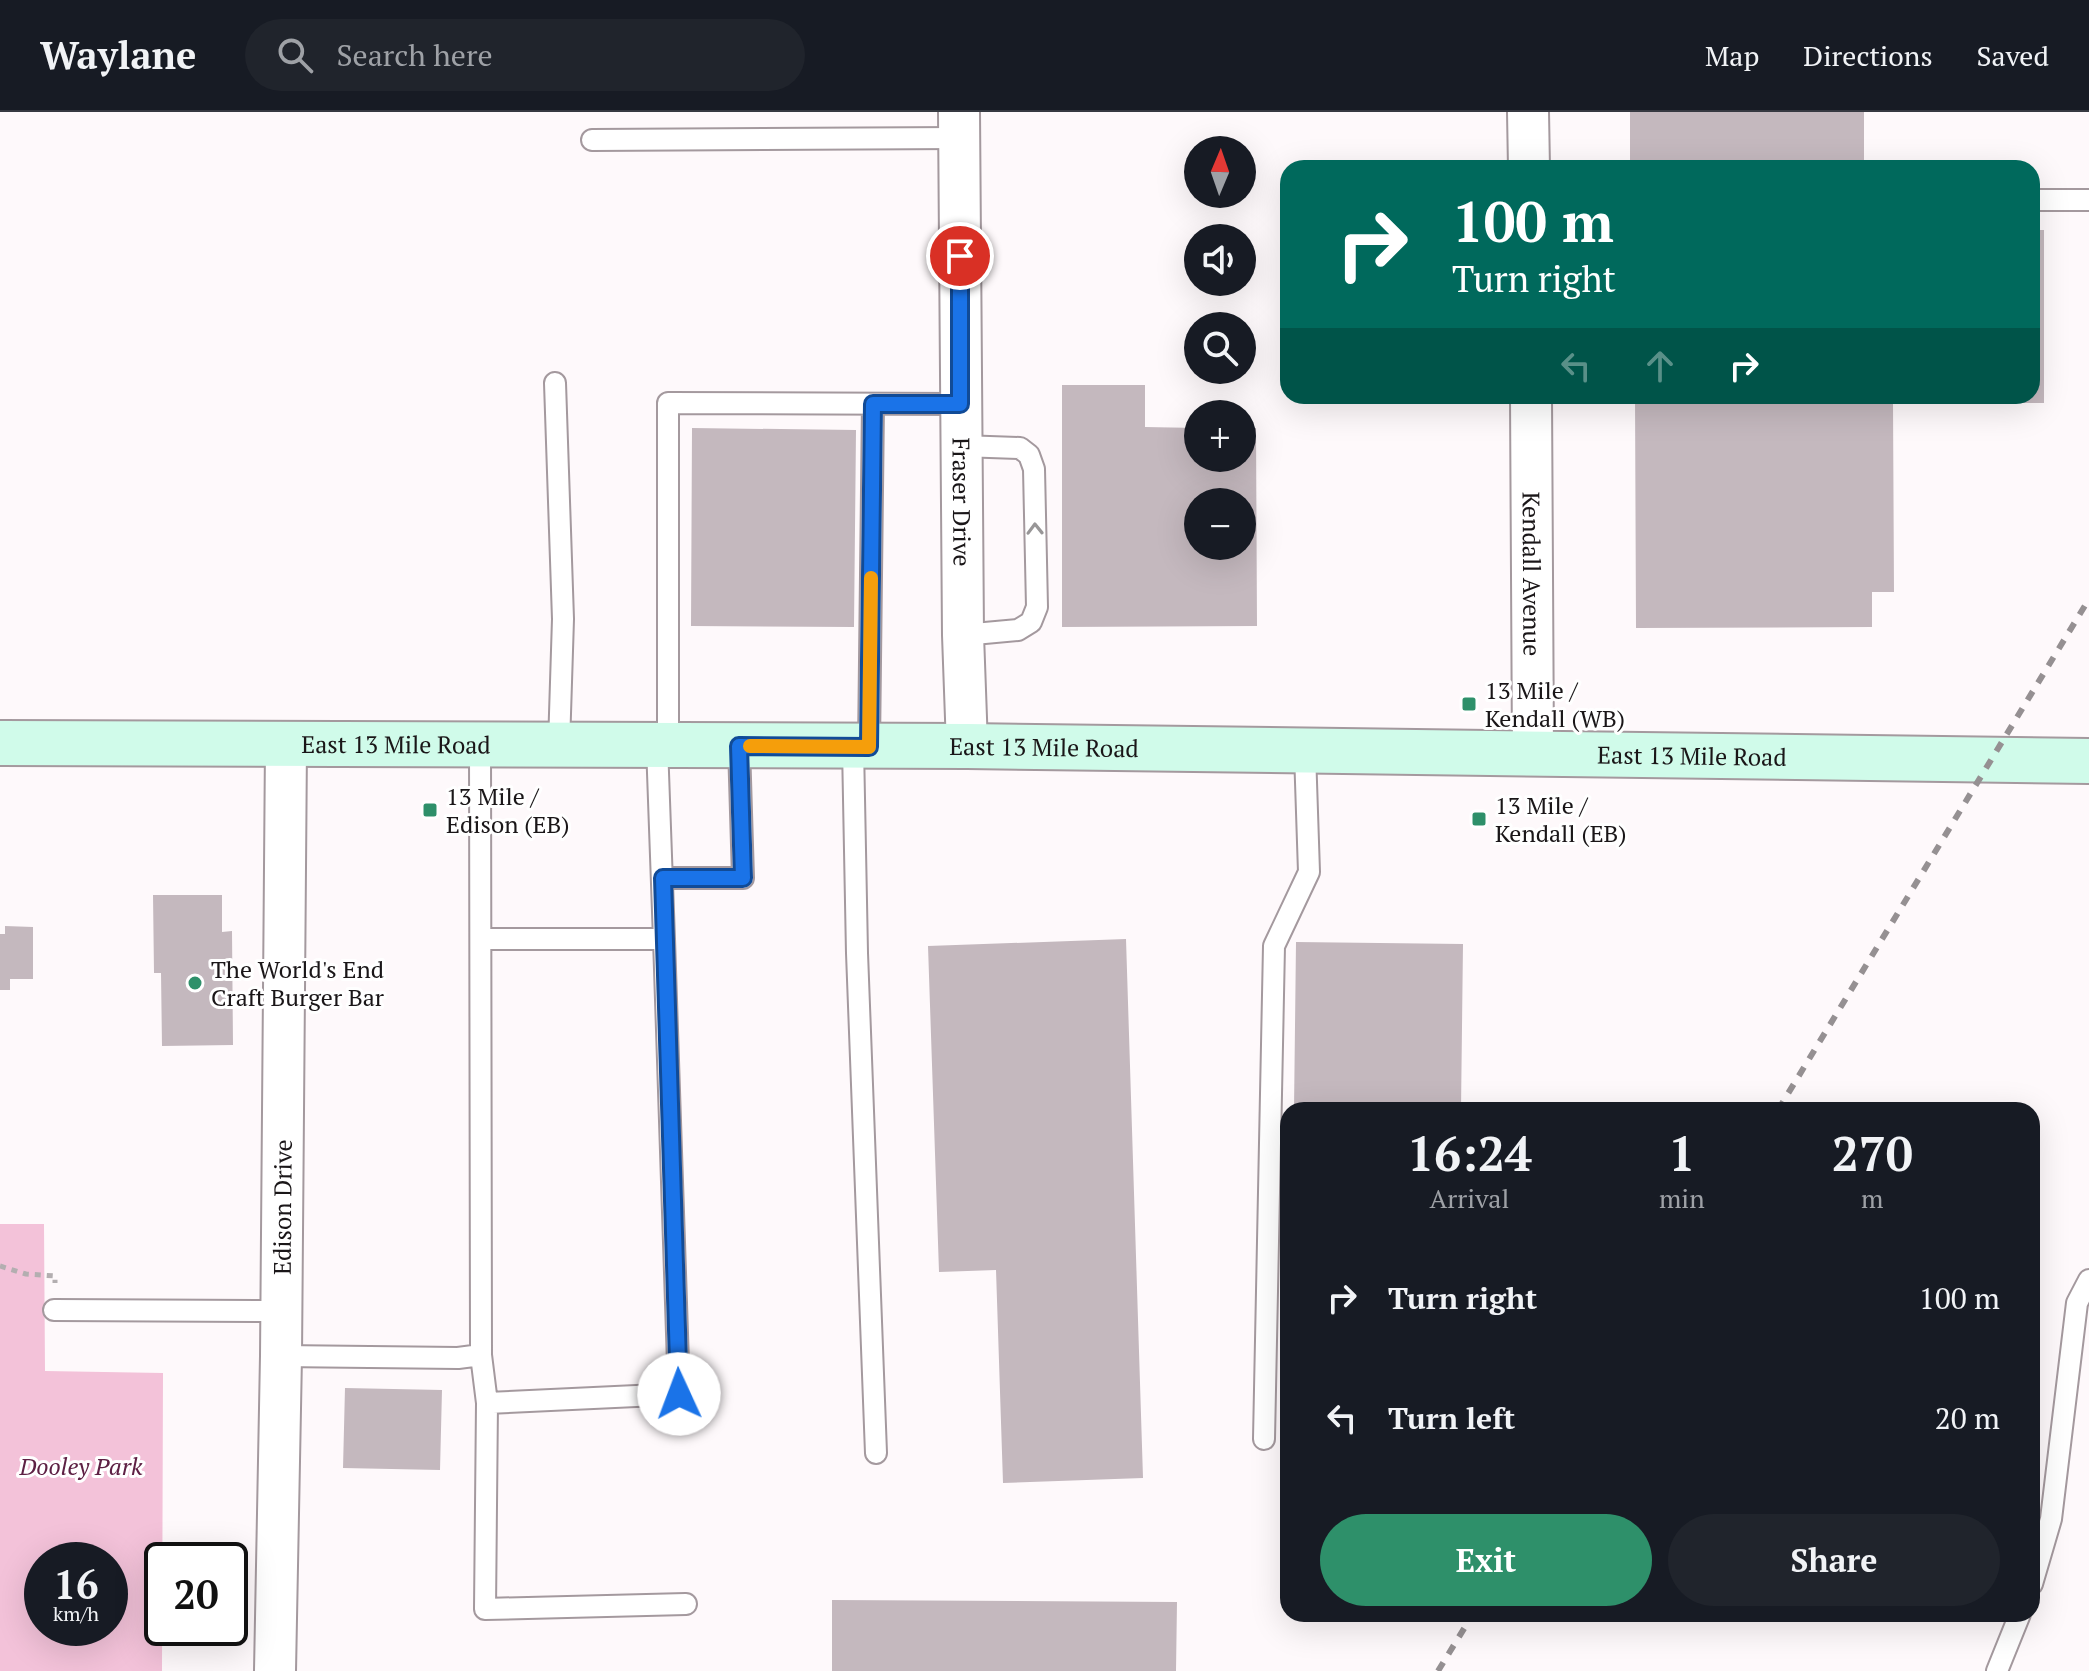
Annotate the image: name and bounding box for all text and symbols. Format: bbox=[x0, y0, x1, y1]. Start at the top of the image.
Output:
search box bbox=[245, 19, 805, 91]
text: Waylane bbox=[40, 30, 197, 80]
icon: search bbox=[273, 33, 317, 77]
text: Search here bbox=[337, 35, 493, 75]
text: Map bbox=[1705, 37, 1759, 74]
text: Directions bbox=[1803, 37, 1933, 74]
text: Saved bbox=[1977, 37, 2049, 74]
north arrow bbox=[1184, 136, 1256, 208]
map controls bbox=[1184, 136, 1256, 560]
text: 100 m bbox=[1452, 184, 1614, 258]
icon: right bbox=[1320, 192, 1424, 296]
pin bbox=[926, 222, 994, 290]
button: sound bbox=[1184, 224, 1256, 296]
icon: arrive bbox=[938, 234, 982, 278]
text: Turn right bbox=[1452, 255, 1616, 302]
button: search bbox=[1184, 312, 1256, 384]
icon: left bbox=[1554, 344, 1598, 388]
icon: ahead bbox=[1638, 344, 1682, 388]
icon: right bbox=[1722, 344, 1766, 388]
button: + bbox=[1184, 400, 1256, 472]
street label: Fraser Drive bbox=[945, 437, 978, 567]
button: − bbox=[1184, 488, 1256, 560]
street label: Kendall Avenue bbox=[1516, 492, 1548, 656]
one-way arrow bbox=[1026, 522, 1044, 535]
place label: 13 Mile / Kendall (WB) bbox=[1485, 674, 1625, 734]
marker: 13 Mile / Kendall (WB) bbox=[1460, 695, 1478, 713]
street label: East 13 Mile Road bbox=[301, 728, 491, 761]
street label: East 13 Mile Road bbox=[949, 730, 1139, 764]
street label: East 13 Mile Road bbox=[1597, 738, 1787, 773]
place label: 13 Mile / Edison (EB) bbox=[446, 780, 569, 840]
place label: 13 Mile / Kendall (EB) bbox=[1495, 789, 1627, 849]
marker: 13 Mile / Edison (EB) bbox=[421, 801, 439, 819]
marker: 13 Mile / Kendall (EB) bbox=[1470, 810, 1488, 828]
place label: The World's End Craft Burger Bar bbox=[211, 953, 385, 1013]
marker: The World's End Craft Burger Bar bbox=[186, 974, 204, 992]
text: 16:24 bbox=[1407, 1121, 1532, 1185]
text: 1 bbox=[1668, 1121, 1695, 1185]
text: 270 bbox=[1832, 1121, 1913, 1185]
street label: Edison Drive bbox=[266, 1139, 299, 1275]
text: Arrival bbox=[1430, 1181, 1509, 1215]
text: min bbox=[1659, 1181, 1705, 1215]
text: m bbox=[1861, 1181, 1884, 1215]
icon: right bbox=[1320, 1276, 1364, 1320]
text: Turn right bbox=[1388, 1278, 1537, 1318]
text: 100 m bbox=[1919, 1278, 2000, 1318]
position arrow bbox=[637, 1352, 721, 1436]
icon: left bbox=[1320, 1396, 1364, 1440]
text: Turn left bbox=[1388, 1398, 1515, 1438]
text: 20 m bbox=[1935, 1398, 2000, 1438]
park label: Dooley Park bbox=[19, 1450, 143, 1482]
button: Exit bbox=[1320, 1514, 1652, 1606]
button: Share bbox=[1668, 1514, 2000, 1606]
speed limit sign: 20 bbox=[144, 1542, 248, 1646]
text: 16 bbox=[53, 1557, 99, 1610]
text: km/h bbox=[53, 1600, 99, 1627]

